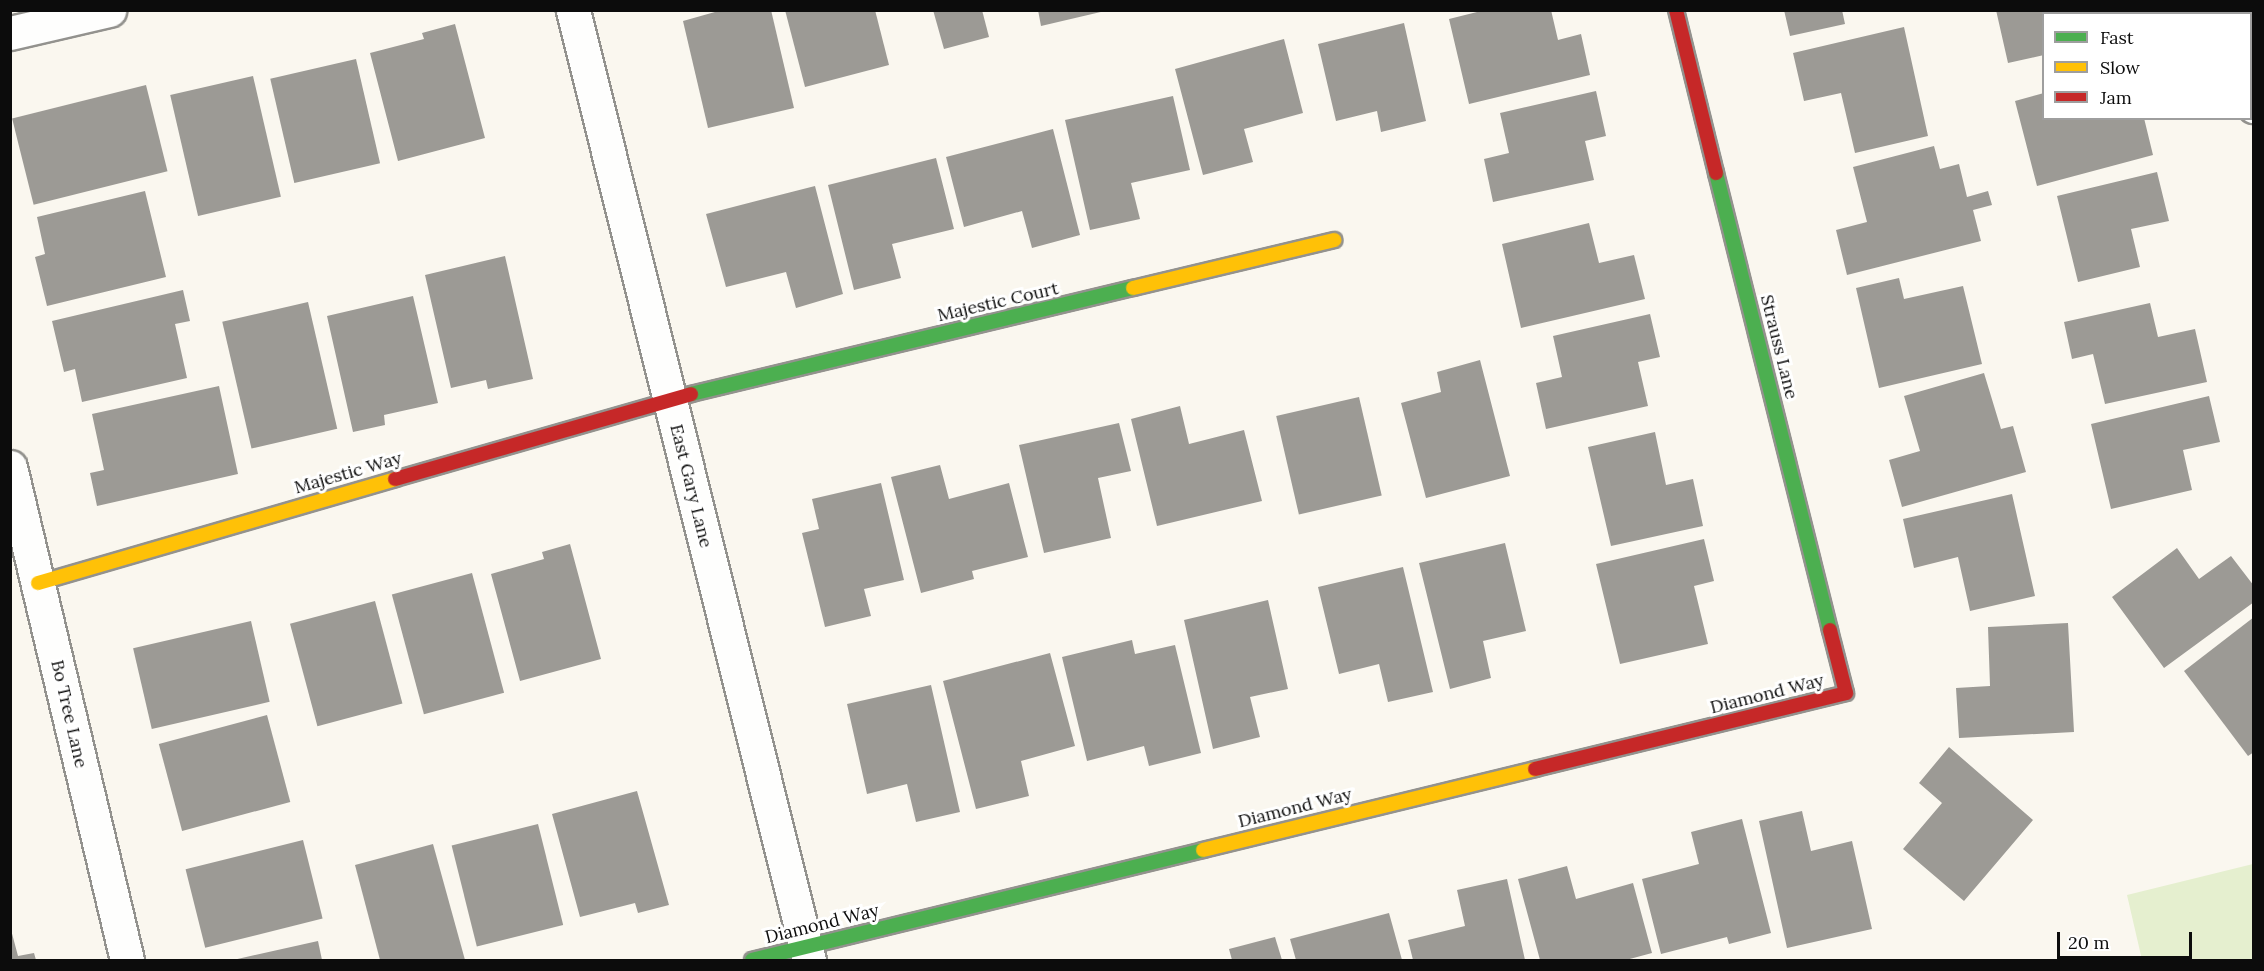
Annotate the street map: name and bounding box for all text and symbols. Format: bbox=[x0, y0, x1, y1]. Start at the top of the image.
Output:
legend bbox=[2042, 12, 2252, 120]
text: Fast bbox=[2100, 26, 2134, 49]
text: Slow bbox=[2100, 56, 2140, 79]
text: Jam bbox=[2100, 86, 2132, 109]
street label: Majestic Court bbox=[935, 278, 1061, 326]
street label: Strauss Lane bbox=[1756, 293, 1802, 401]
street label: East Gary Lane bbox=[665, 422, 717, 550]
street label: Majestic Way bbox=[292, 447, 404, 499]
street label: Bo Tree Lane bbox=[46, 658, 92, 770]
street label: Diamond Way bbox=[1708, 669, 1826, 719]
street label: Diamond Way bbox=[1236, 783, 1354, 833]
street label: Diamond Way bbox=[763, 899, 881, 949]
scale bar bbox=[2060, 920, 2195, 958]
text: 20 m bbox=[2068, 931, 2110, 954]

